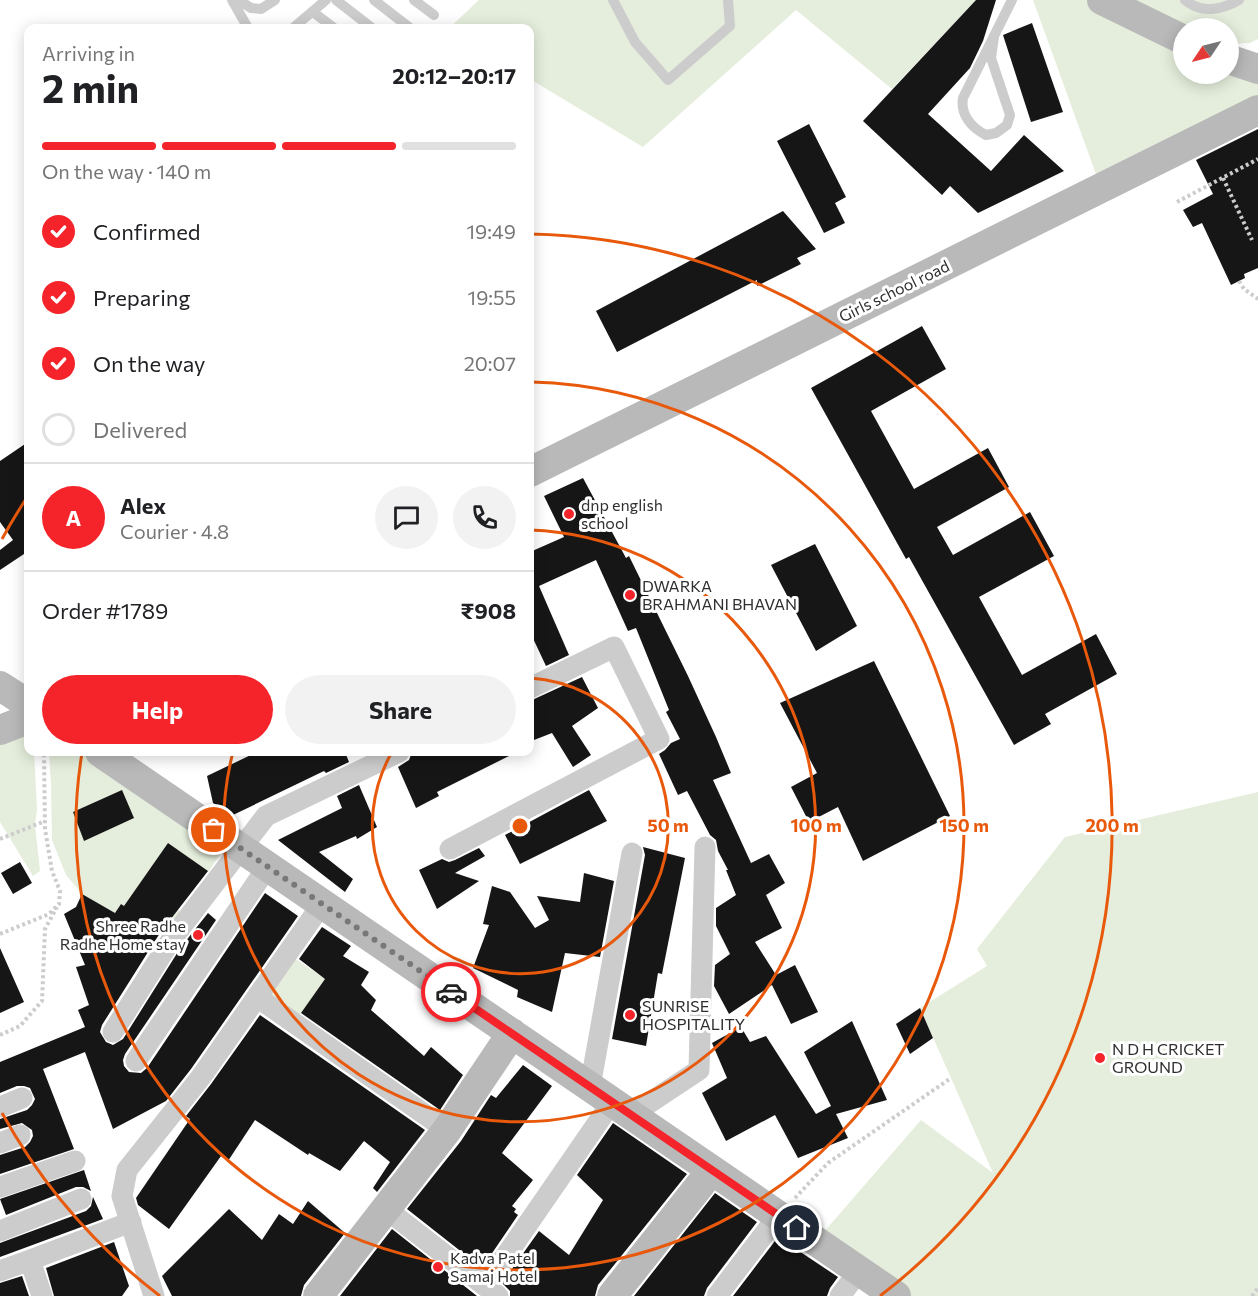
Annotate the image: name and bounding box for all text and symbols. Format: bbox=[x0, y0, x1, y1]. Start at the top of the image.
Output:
north arrow bbox=[1173, 18, 1239, 84]
map controls bbox=[1173, 18, 1239, 84]
text: Arriving in bbox=[42, 41, 135, 65]
text: 20:12–20:17 bbox=[392, 62, 516, 89]
text: 2 min bbox=[42, 63, 139, 111]
text: On the way · 140 m bbox=[42, 159, 211, 183]
icon: check bbox=[42, 215, 75, 248]
text: Confirmed bbox=[93, 218, 200, 245]
text: 19:49 bbox=[466, 219, 516, 243]
street label: Girls school road bbox=[835, 256, 952, 326]
icon: check bbox=[42, 281, 75, 314]
text: Preparing bbox=[93, 284, 190, 311]
text: 19:55 bbox=[468, 285, 516, 309]
icon: check bbox=[42, 347, 75, 380]
text: On the way bbox=[93, 350, 205, 377]
text: 20:07 bbox=[464, 351, 516, 375]
text: Delivered bbox=[93, 416, 187, 443]
button: chat bbox=[375, 486, 438, 549]
button: phone bbox=[453, 486, 516, 549]
text: Alex bbox=[120, 492, 166, 519]
place label: dnp english school bbox=[581, 495, 663, 532]
text: A bbox=[66, 504, 81, 531]
marker: dnp english school bbox=[562, 507, 576, 521]
text: Courier · 4.8 bbox=[120, 519, 229, 543]
place label: DWARKA BRAHMANI BHAVAN bbox=[642, 576, 797, 613]
marker: DWARKA BRAHMANI BHAVAN bbox=[623, 588, 637, 602]
text: Order #1789 bbox=[42, 597, 168, 624]
text: ₹908 bbox=[461, 597, 516, 624]
button: Help bbox=[42, 675, 273, 744]
button: Share bbox=[285, 675, 516, 744]
pin bbox=[188, 804, 239, 855]
icon: bag bbox=[197, 813, 230, 846]
text: 50 m bbox=[647, 814, 689, 836]
text: 100 m bbox=[790, 814, 842, 836]
text: 150 m bbox=[939, 814, 989, 836]
text: 200 m bbox=[1085, 814, 1139, 836]
centre of rings bbox=[510, 816, 530, 836]
place label: Shree Radhe Radhe Home stay bbox=[60, 916, 186, 953]
marker: Shree Radhe Radhe Home stay bbox=[191, 928, 205, 942]
courier bbox=[421, 962, 481, 1022]
icon: car bbox=[435, 976, 468, 1009]
place label: SUNRISE HOSPITALITY bbox=[642, 996, 746, 1033]
marker: SUNRISE HOSPITALITY bbox=[623, 1008, 637, 1022]
place label: N D H CRICKET GROUND bbox=[1112, 1039, 1225, 1076]
marker: N D H CRICKET GROUND bbox=[1093, 1051, 1107, 1065]
pin bbox=[771, 1202, 822, 1253]
icon: home bbox=[780, 1211, 813, 1244]
place label: Kadva Patel Samaj Hotel bbox=[450, 1248, 538, 1285]
marker: Kadva Patel Samaj Hotel bbox=[431, 1260, 445, 1274]

